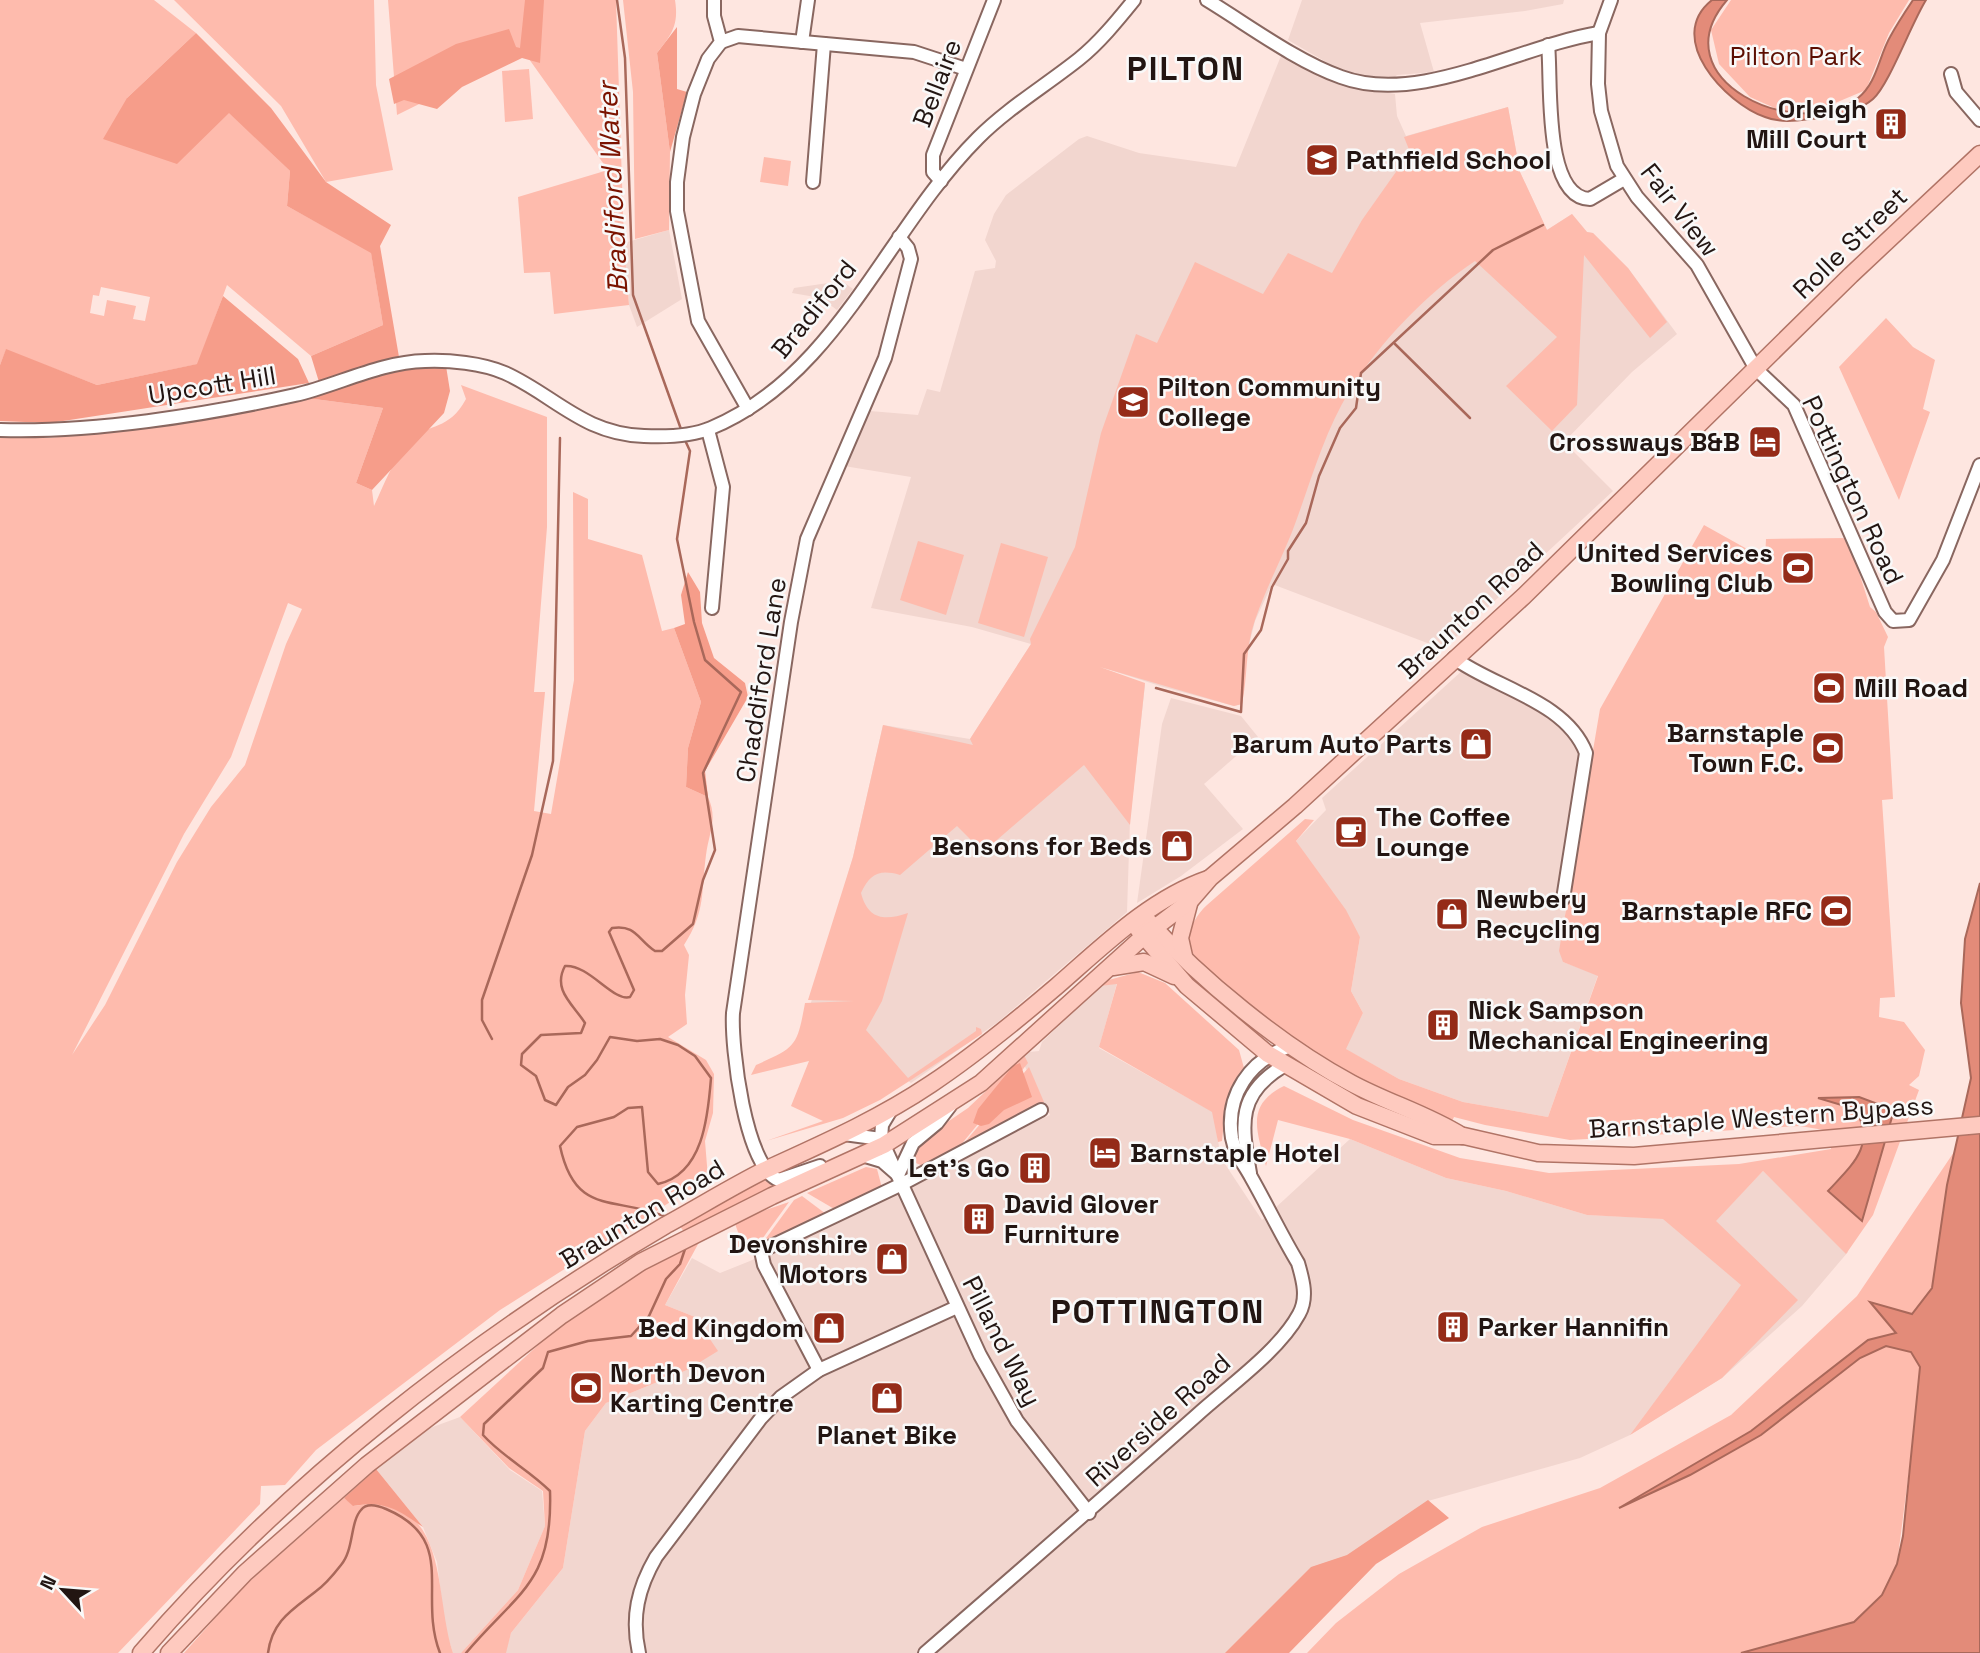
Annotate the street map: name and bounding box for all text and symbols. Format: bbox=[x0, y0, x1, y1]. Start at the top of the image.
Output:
street label: Bellaire bbox=[905, 34, 969, 132]
park label: Pilton Park bbox=[1730, 39, 1862, 73]
district label: PILTON bbox=[1127, 48, 1245, 90]
water label: Bradiford Water bbox=[588, 78, 636, 295]
place label: Orleigh Mill Court bbox=[1746, 92, 1867, 156]
building icon: Orleigh Mill Court bbox=[1872, 105, 1910, 143]
school or university icon: Pathfield School bbox=[1303, 141, 1341, 179]
place label: Pathfield School bbox=[1346, 143, 1551, 177]
street label: Fair View bbox=[1633, 156, 1727, 264]
street label: Rolle Street bbox=[1785, 180, 1915, 306]
street label: Bradiford bbox=[764, 253, 864, 365]
street label: Upcott Hill bbox=[146, 358, 278, 412]
place label: Pilton Community College bbox=[1158, 370, 1381, 434]
school or university icon: Pilton Community College bbox=[1114, 383, 1152, 421]
street label: Pottington Road bbox=[1794, 390, 1912, 590]
hotel icon: Crossways B&B bbox=[1746, 423, 1784, 461]
place label: Crossways B&B bbox=[1549, 425, 1740, 459]
street label: Braunton Road bbox=[1391, 534, 1551, 686]
place label: United Services Bowling Club bbox=[1577, 536, 1773, 600]
sports icon: United Services Bowling Club bbox=[1779, 549, 1817, 587]
street label: Chaddiford Lane bbox=[728, 575, 794, 785]
sports icon: Mill Road bbox=[1810, 669, 1848, 707]
place label: Mill Road bbox=[1854, 671, 1968, 705]
place label: Barnstaple Town F.C. bbox=[1667, 716, 1804, 780]
shop icon: Barum Auto Parts bbox=[1457, 725, 1495, 763]
place label: Barum Auto Parts bbox=[1232, 727, 1452, 761]
sports icon: Barnstaple Town F.C. bbox=[1809, 729, 1847, 767]
place label: The Coffee Lounge bbox=[1376, 800, 1511, 864]
cafe icon: The Coffee Lounge bbox=[1332, 813, 1370, 851]
shop icon: Bensons for Beds bbox=[1158, 827, 1196, 865]
place label: Bensons for Beds bbox=[932, 829, 1152, 863]
place label: Newbery Recycling bbox=[1476, 882, 1600, 946]
sports icon: Barnstaple RFC bbox=[1817, 892, 1855, 930]
place label: Barnstaple RFC bbox=[1621, 894, 1812, 928]
shop icon: Newbery Recycling bbox=[1433, 895, 1471, 933]
place label: Nick Sampson Mechanical Engineering bbox=[1468, 993, 1769, 1057]
building icon: Nick Sampson Mechanical Engineering bbox=[1424, 1006, 1462, 1044]
street label: Barnstaple Western Bypass bbox=[1587, 1088, 1935, 1146]
hotel icon: Barnstaple Hotel bbox=[1086, 1134, 1124, 1172]
place label: Barnstaple Hotel bbox=[1130, 1136, 1340, 1170]
building icon: Let's Go bbox=[1016, 1149, 1054, 1187]
street label: Braunton Road bbox=[553, 1151, 731, 1277]
place label: Let's Go bbox=[908, 1151, 1010, 1185]
place label: David Glover Furniture bbox=[1004, 1187, 1159, 1251]
building icon: David Glover Furniture bbox=[960, 1200, 998, 1238]
place label: Devonshire Motors bbox=[729, 1227, 868, 1291]
shop icon: Devonshire Motors bbox=[873, 1240, 911, 1278]
street label: Pilland Way bbox=[955, 1270, 1049, 1412]
district label: POTTINGTON bbox=[1051, 1291, 1265, 1333]
building icon: Parker Hannifin bbox=[1434, 1308, 1472, 1346]
shop icon: Bed Kingdom bbox=[810, 1309, 848, 1347]
place label: Parker Hannifin bbox=[1478, 1310, 1669, 1344]
place label: Bed Kingdom bbox=[638, 1311, 804, 1345]
street label: Riverside Road bbox=[1078, 1346, 1238, 1494]
place label: North Devon Karting Centre bbox=[610, 1356, 794, 1420]
sports icon: North Devon Karting Centre bbox=[567, 1369, 605, 1407]
shop icon: Planet Bike bbox=[868, 1379, 906, 1417]
place label: Planet Bike bbox=[817, 1418, 957, 1452]
north arrow bbox=[28, 1555, 98, 1625]
text: N bbox=[34, 1572, 62, 1594]

